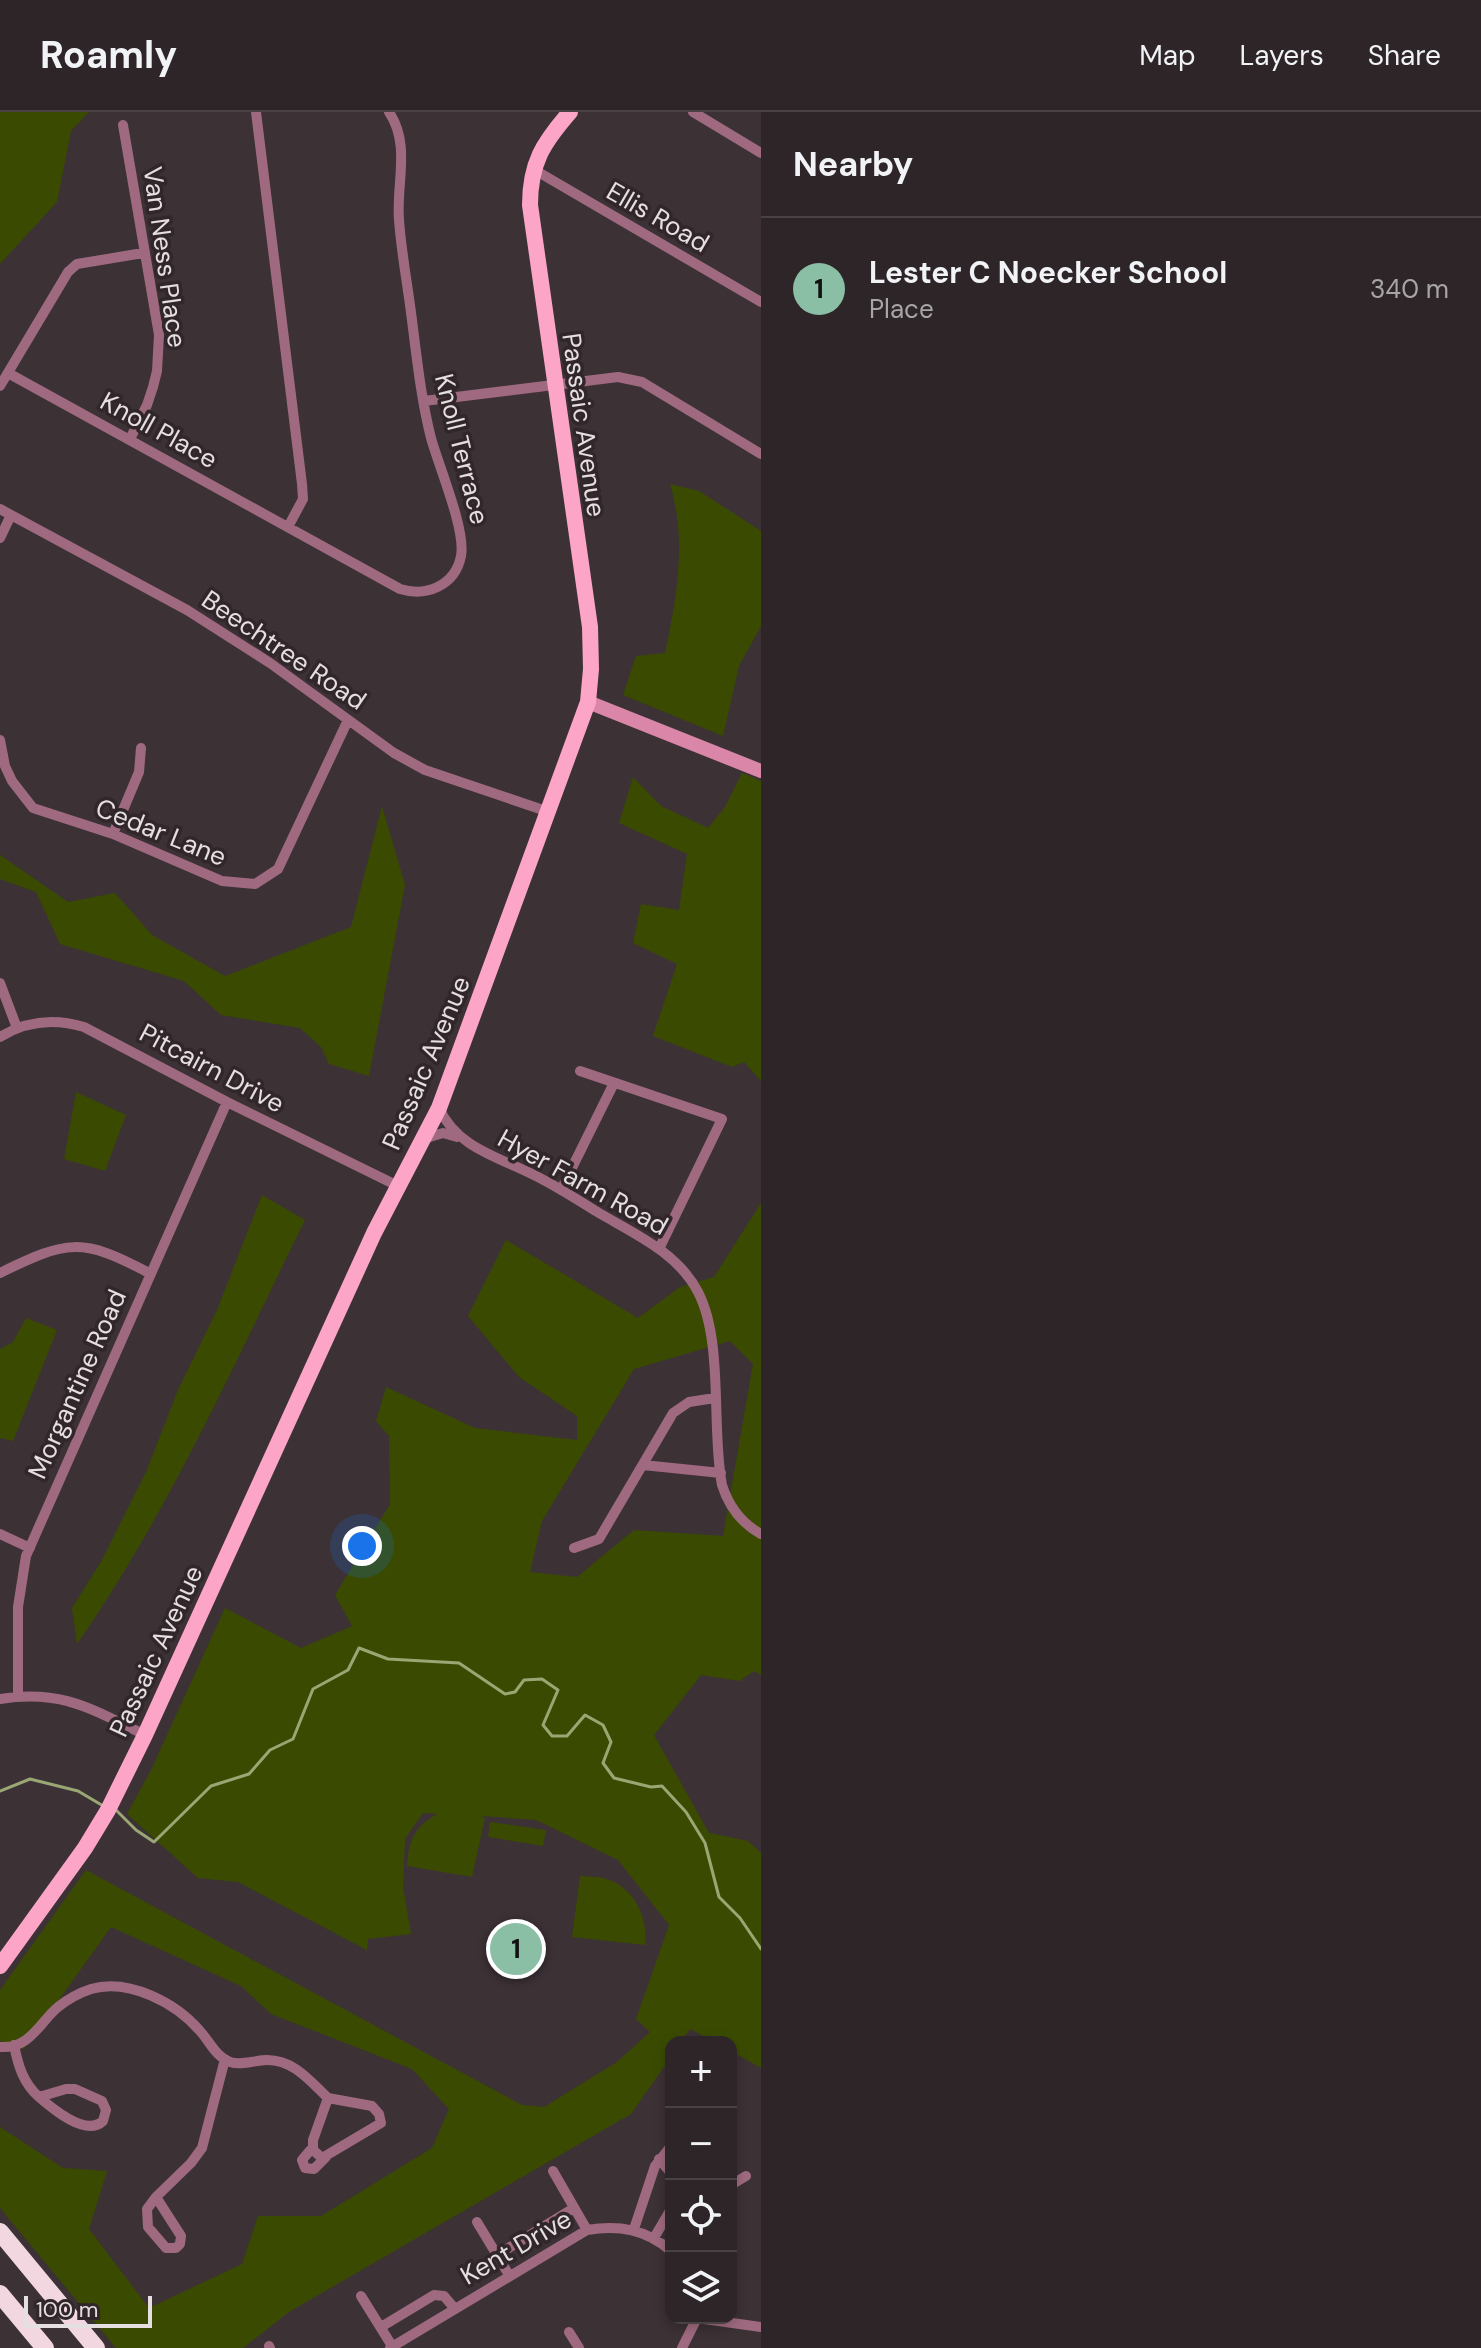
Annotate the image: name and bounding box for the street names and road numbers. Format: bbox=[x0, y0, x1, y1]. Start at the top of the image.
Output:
street label: Van Ness Place bbox=[135, 164, 195, 350]
street label: Ellis Road bbox=[601, 174, 715, 260]
street label: Passaic Avenue bbox=[554, 331, 614, 519]
street label: Knoll Terrace bbox=[427, 370, 497, 528]
street label: Knoll Place bbox=[94, 384, 224, 476]
street label: Beechtree Road bbox=[195, 582, 373, 718]
street label: Cedar Lane bbox=[91, 790, 231, 874]
street label: Passaic Avenue bbox=[374, 971, 478, 1155]
street label: Pitcairn Drive bbox=[134, 1016, 290, 1120]
street label: Hyer Farm Road bbox=[492, 1121, 674, 1243]
street label: Morgantine Road bbox=[20, 1284, 134, 1484]
street label: Passaic Avenue bbox=[101, 1560, 211, 1742]
street label: Kent Drive bbox=[454, 2202, 578, 2292]

